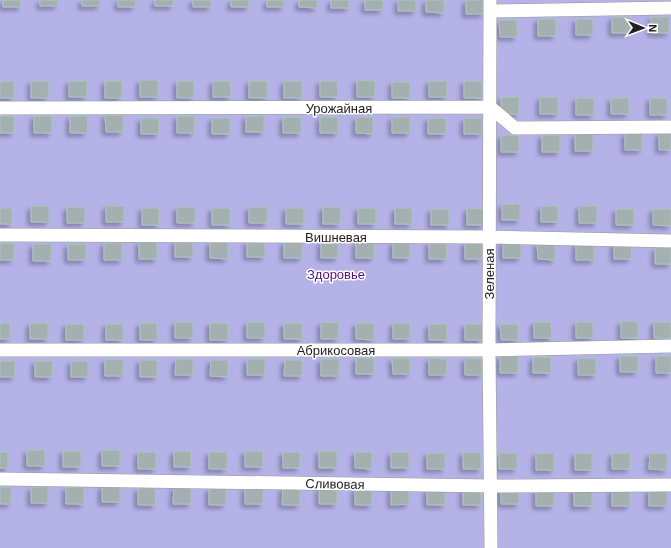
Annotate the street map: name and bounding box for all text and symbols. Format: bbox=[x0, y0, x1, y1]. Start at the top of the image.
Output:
north arrow bbox=[623, 8, 663, 48]
text: N bbox=[647, 24, 659, 32]
street label: Урожайная bbox=[306, 101, 372, 116]
street label: Вишневая bbox=[305, 230, 367, 245]
street label: Зеленая bbox=[482, 249, 497, 299]
park label: Здоровье bbox=[307, 267, 365, 282]
street label: Абрикосовая bbox=[297, 343, 375, 358]
street label: Сливовая bbox=[305, 476, 365, 492]

